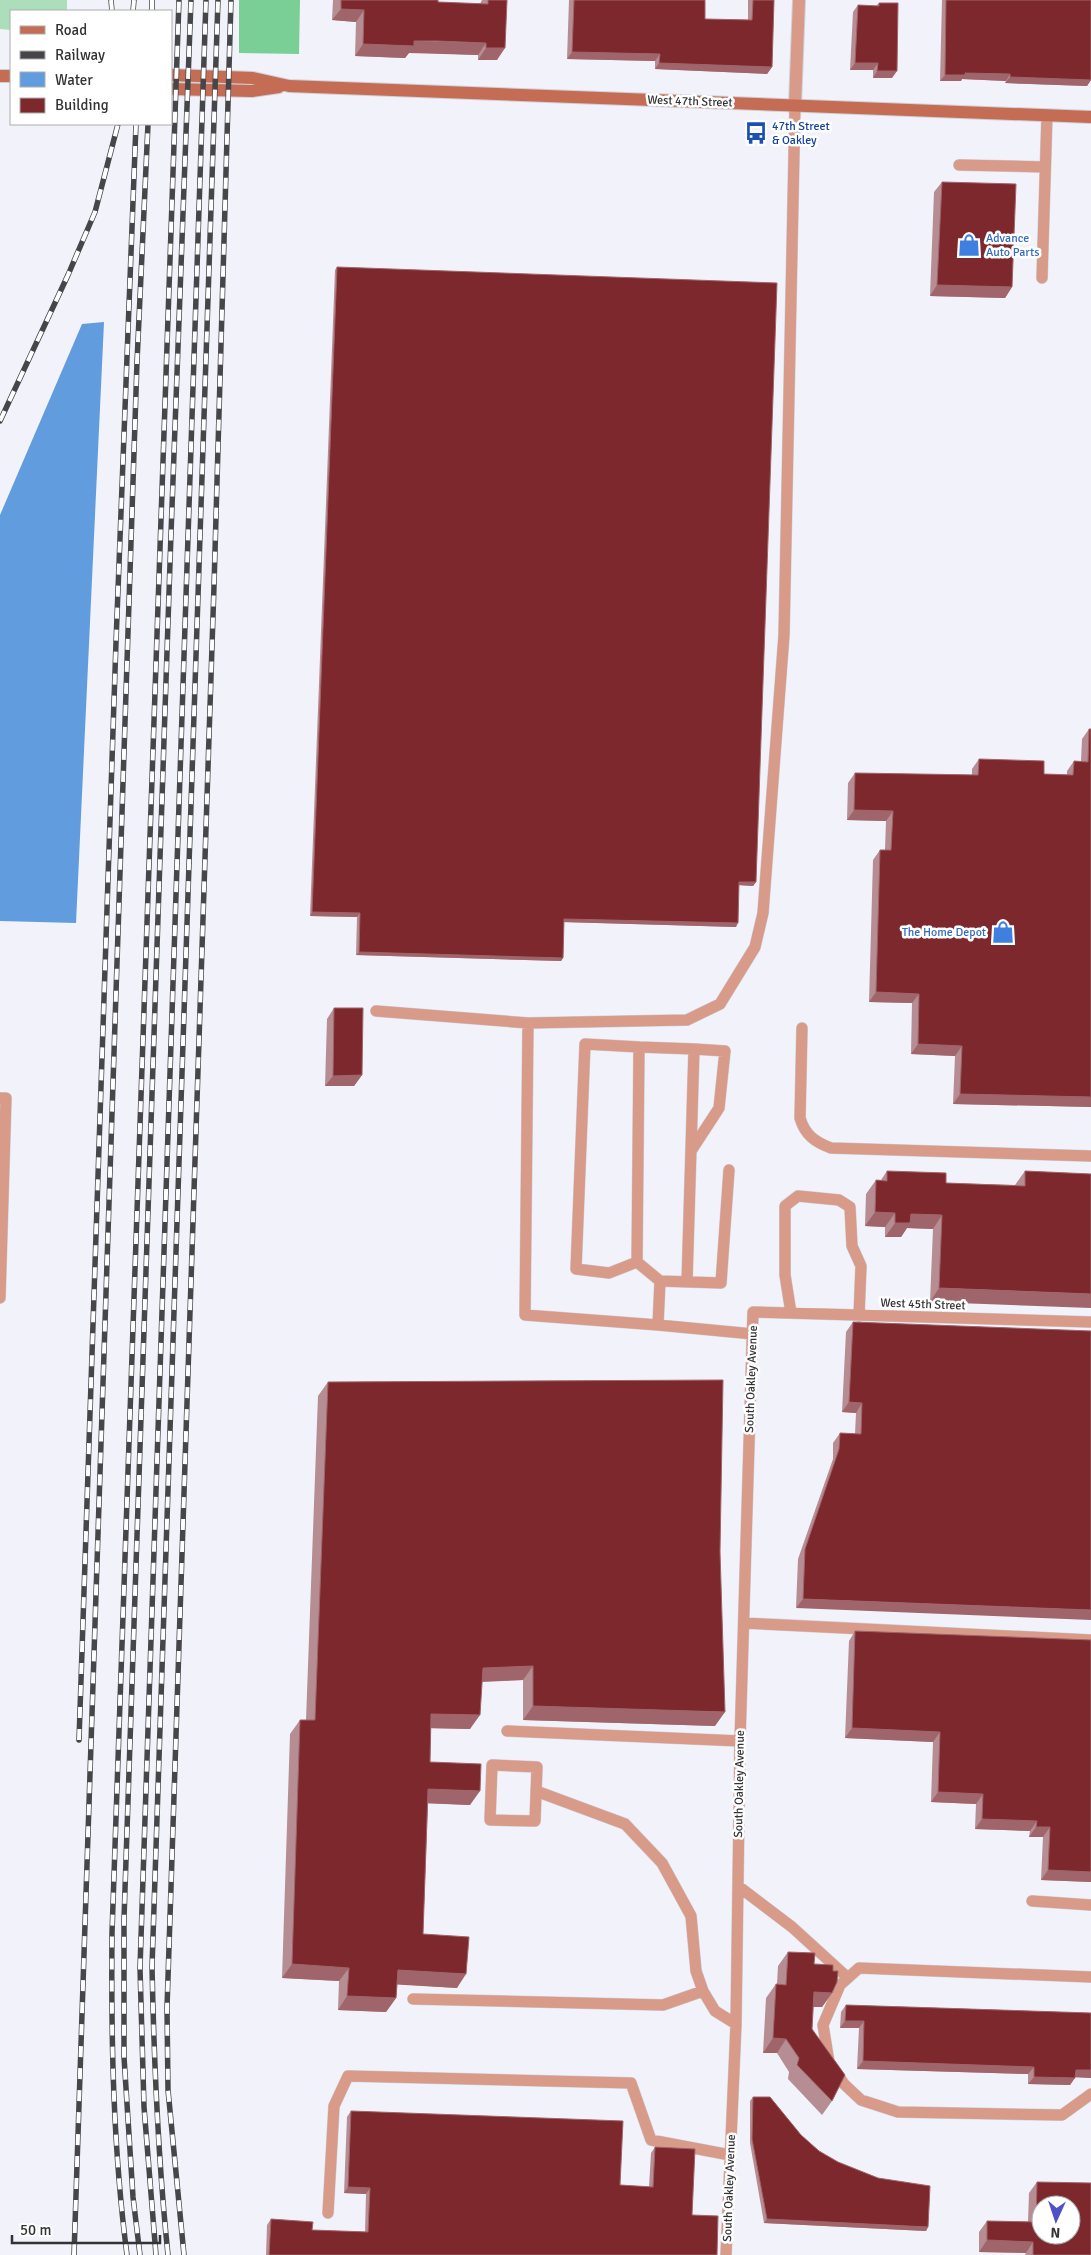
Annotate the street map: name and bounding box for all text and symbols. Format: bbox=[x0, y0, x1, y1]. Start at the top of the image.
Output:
legend bbox=[10, 10, 172, 125]
text: Road bbox=[55, 21, 87, 39]
text: Railway bbox=[55, 46, 105, 64]
text: Water bbox=[55, 71, 93, 89]
street label: West 47th Street bbox=[647, 93, 733, 110]
text: Building bbox=[55, 96, 109, 114]
place label: 47th Street & Oakley bbox=[772, 119, 830, 148]
bus stop icon: 47th Street & Oakley bbox=[743, 120, 769, 146]
place label: Advance Auto Parts bbox=[986, 231, 1040, 260]
shop icon: Advance Auto Parts bbox=[956, 232, 982, 258]
shop icon: The Home Depot bbox=[990, 919, 1016, 945]
place label: The Home Depot bbox=[902, 925, 986, 940]
street label: West 45th Street bbox=[880, 1296, 966, 1313]
street label: South Oakley Avenue bbox=[742, 1325, 761, 1433]
street label: South Oakley Avenue bbox=[731, 1730, 748, 1838]
street label: South Oakley Avenue bbox=[720, 2134, 739, 2242]
north arrow bbox=[1031, 2195, 1081, 2245]
scale bar bbox=[12, 2212, 160, 2244]
text: 50 m bbox=[20, 2221, 51, 2239]
text: N bbox=[1050, 2224, 1061, 2241]

